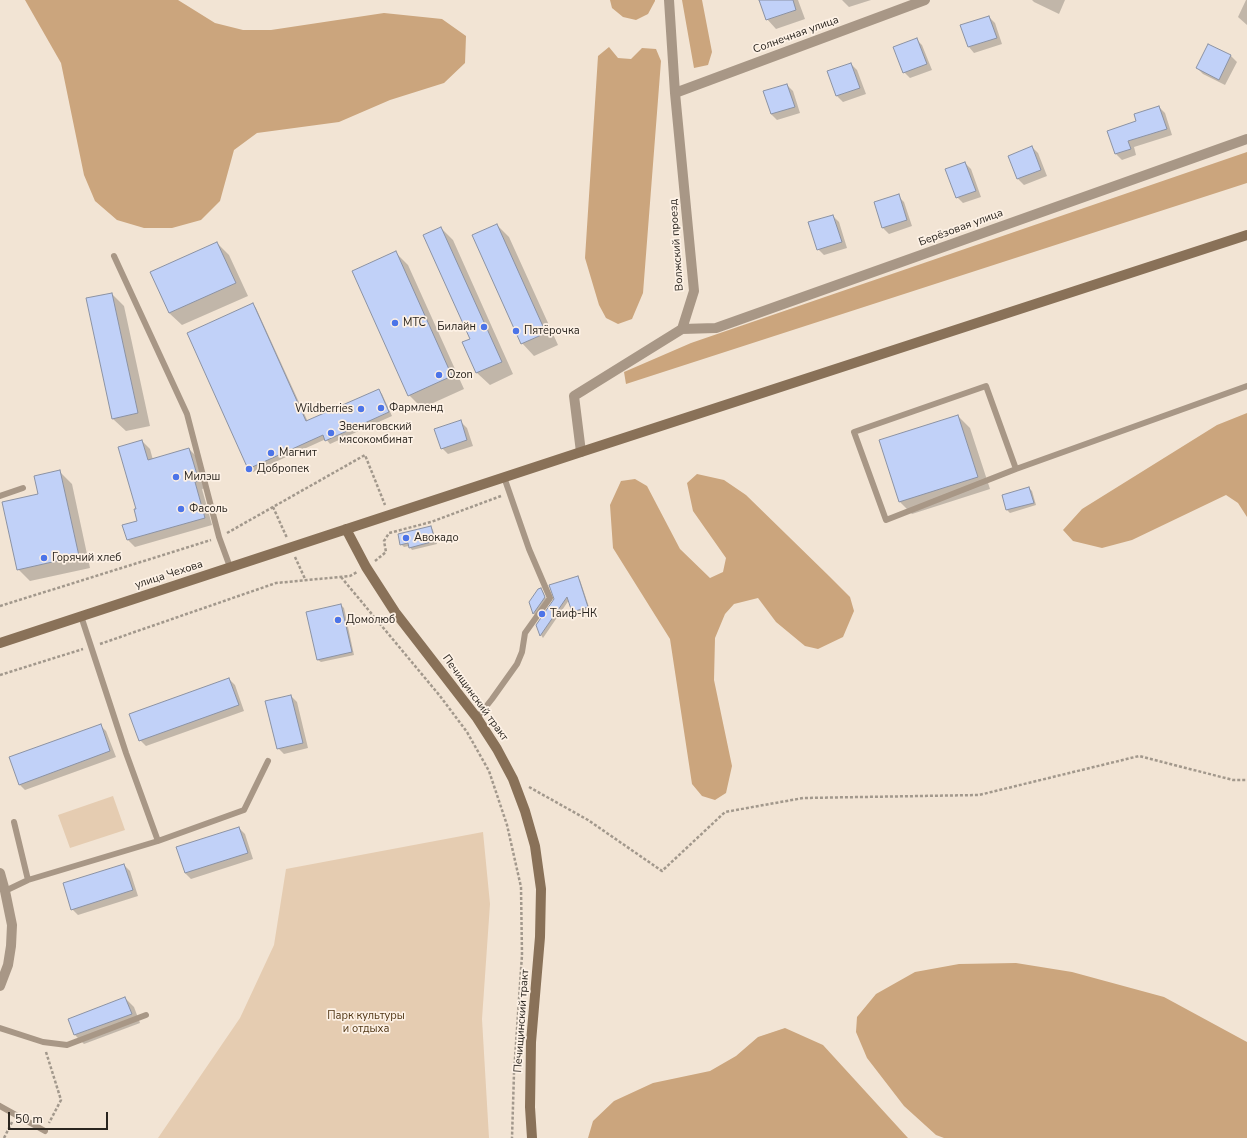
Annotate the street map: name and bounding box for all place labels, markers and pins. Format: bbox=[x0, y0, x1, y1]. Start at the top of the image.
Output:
place label: МТС bbox=[403, 316, 426, 330]
marker: МТС bbox=[390, 318, 400, 328]
place label: Билайн bbox=[437, 320, 476, 334]
marker: Билайн bbox=[479, 322, 489, 332]
place label: Пятёрочка bbox=[524, 324, 580, 338]
marker: Пятёрочка bbox=[511, 326, 521, 336]
place label: Ozon bbox=[447, 368, 473, 382]
marker: Ozon bbox=[434, 370, 444, 380]
place label: Фармленд bbox=[389, 401, 443, 415]
place label: Wildberries bbox=[295, 402, 353, 416]
marker: Фармленд bbox=[376, 403, 386, 413]
marker: Wildberries bbox=[356, 404, 366, 414]
place label: Звениговский мясокомбинат bbox=[339, 420, 413, 446]
marker: Звениговский мясокомбинат bbox=[326, 428, 336, 438]
place label: Магнит bbox=[279, 446, 317, 460]
marker: Магнит bbox=[266, 448, 276, 458]
place label: Добропек bbox=[257, 462, 309, 476]
marker: Добропек bbox=[244, 464, 254, 474]
place label: Милэш bbox=[184, 470, 220, 484]
marker: Милэш bbox=[171, 472, 181, 482]
place label: Фасоль bbox=[189, 502, 228, 516]
marker: Фасоль bbox=[176, 504, 186, 514]
place label: Авокадо bbox=[414, 531, 459, 545]
marker: Авокадо bbox=[401, 533, 411, 543]
place label: Горячий хлеб bbox=[52, 551, 121, 565]
marker: Горячий хлеб bbox=[39, 553, 49, 563]
place label: Таиф-НК bbox=[550, 607, 597, 621]
marker: Таиф-НК bbox=[537, 609, 547, 619]
place label: Домолюб bbox=[346, 613, 395, 627]
marker: Домолюб bbox=[333, 615, 343, 625]

